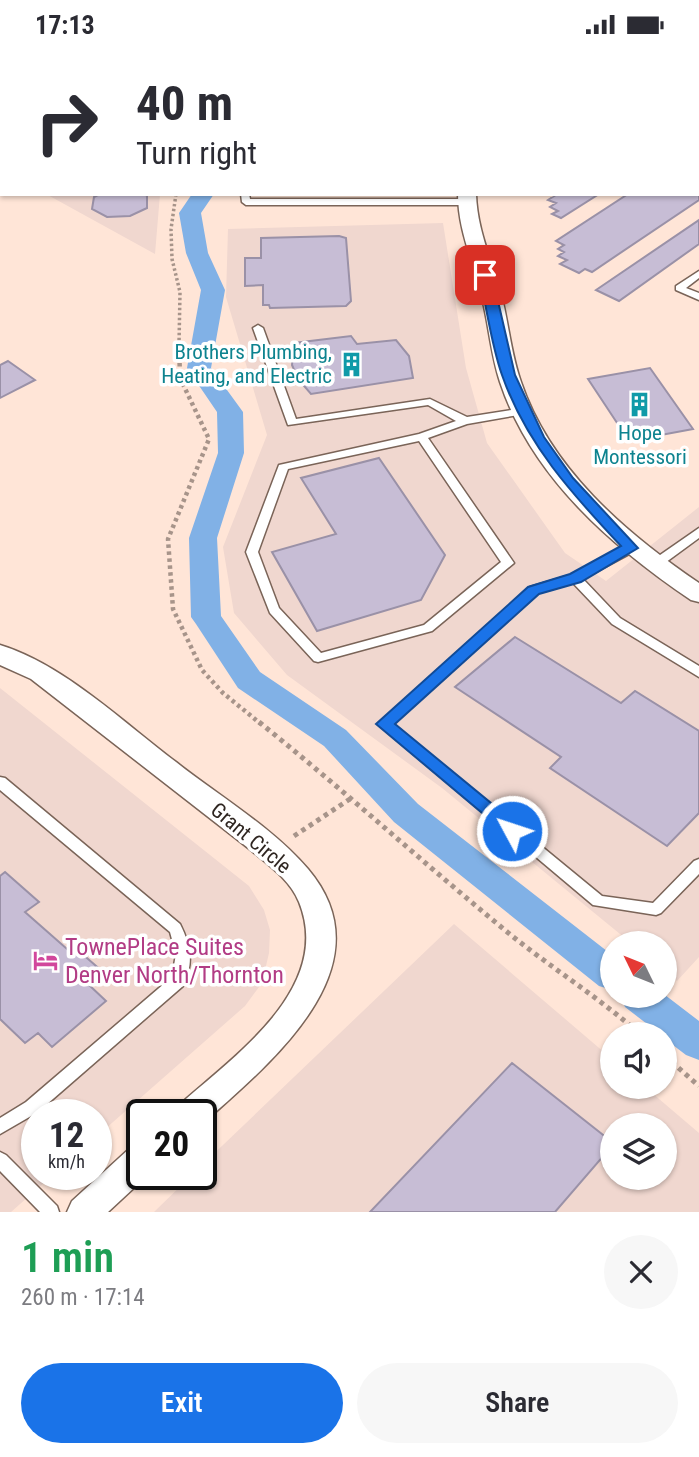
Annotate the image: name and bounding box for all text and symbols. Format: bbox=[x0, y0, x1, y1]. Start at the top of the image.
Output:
text: 17:13 bbox=[35, 10, 95, 40]
text: 40 m bbox=[136, 75, 233, 132]
icon: right bbox=[21, 77, 112, 168]
text: Turn right bbox=[136, 134, 257, 172]
pin bbox=[455, 245, 515, 305]
icon: arrive bbox=[466, 256, 504, 294]
place label: Brothers Plumbing, Heating, and Electric bbox=[161, 340, 332, 388]
building icon: Brothers Plumbing, Heating, and Electric bbox=[338, 350, 366, 378]
building icon: Hope Montessori bbox=[626, 390, 654, 418]
place label: Hope Montessori bbox=[593, 421, 687, 469]
position arrow bbox=[475, 794, 549, 868]
street label: Grant Circle bbox=[206, 798, 296, 878]
north arrow bbox=[600, 931, 677, 1008]
map controls bbox=[600, 931, 677, 1190]
place label: TownePlace Suites Denver North/Thornton bbox=[65, 933, 284, 989]
hotel icon: TownePlace Suites Denver North/Thornton bbox=[31, 947, 59, 975]
button: sound bbox=[600, 1022, 677, 1099]
speed limit sign: 20 bbox=[126, 1099, 217, 1190]
button: layers bbox=[600, 1113, 677, 1190]
text: 12 bbox=[49, 1115, 84, 1156]
text: km/h bbox=[48, 1151, 85, 1172]
text: 1 min bbox=[21, 1233, 114, 1282]
button: close bbox=[604, 1235, 678, 1309]
text: 260 m · 17:14 bbox=[21, 1284, 145, 1311]
button: Exit bbox=[21, 1363, 343, 1443]
button: Share bbox=[357, 1363, 678, 1443]

